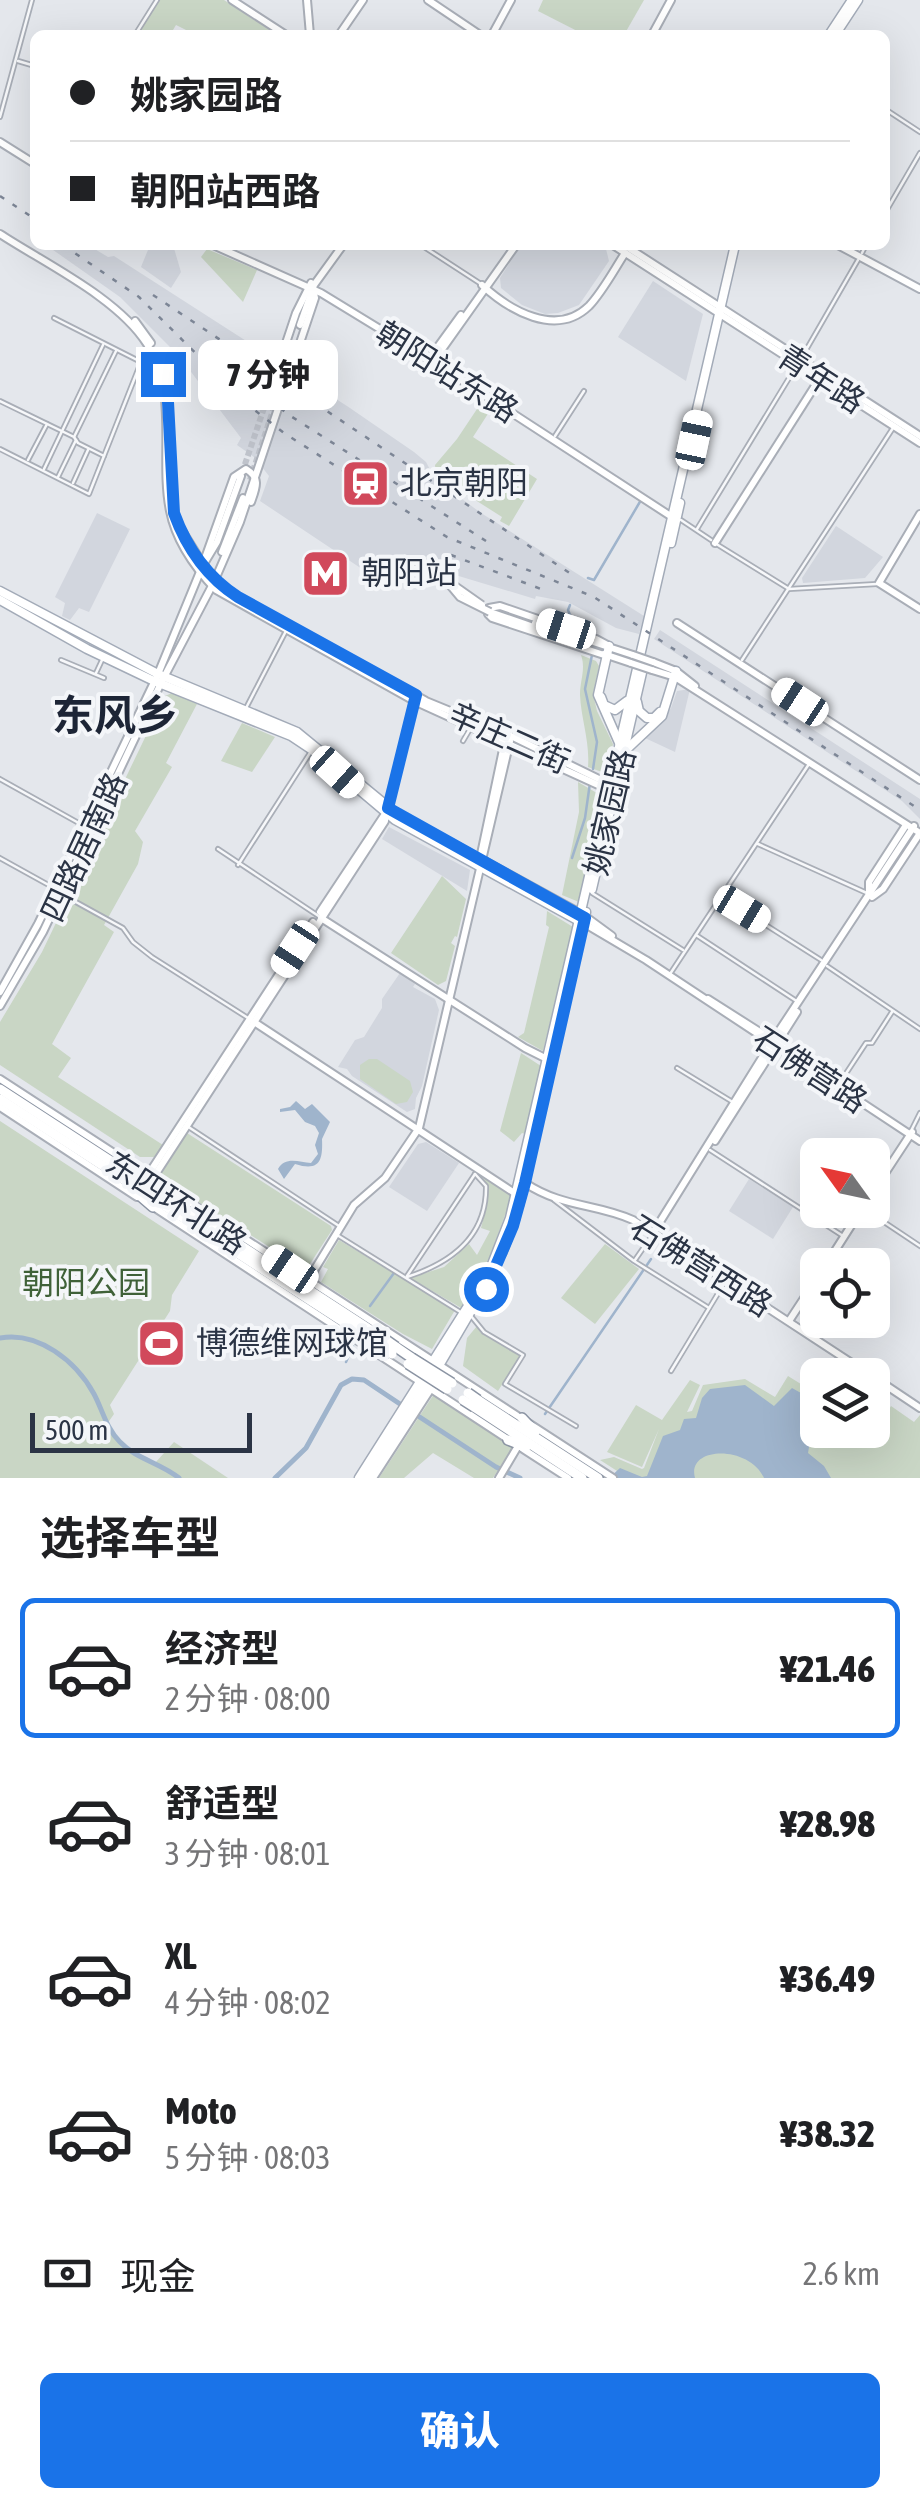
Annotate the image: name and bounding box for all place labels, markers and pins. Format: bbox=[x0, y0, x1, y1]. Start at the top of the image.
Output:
station icon: 北京朝阳 bbox=[339, 457, 391, 509]
place label: 北京朝阳 bbox=[400, 464, 528, 501]
metro station icon: 朝阳站 bbox=[300, 547, 352, 599]
place label: 朝阳站 bbox=[361, 554, 457, 591]
sports icon: 博德维网球馆 bbox=[135, 1317, 187, 1369]
place label: 博德维网球馆 bbox=[196, 1324, 388, 1361]

